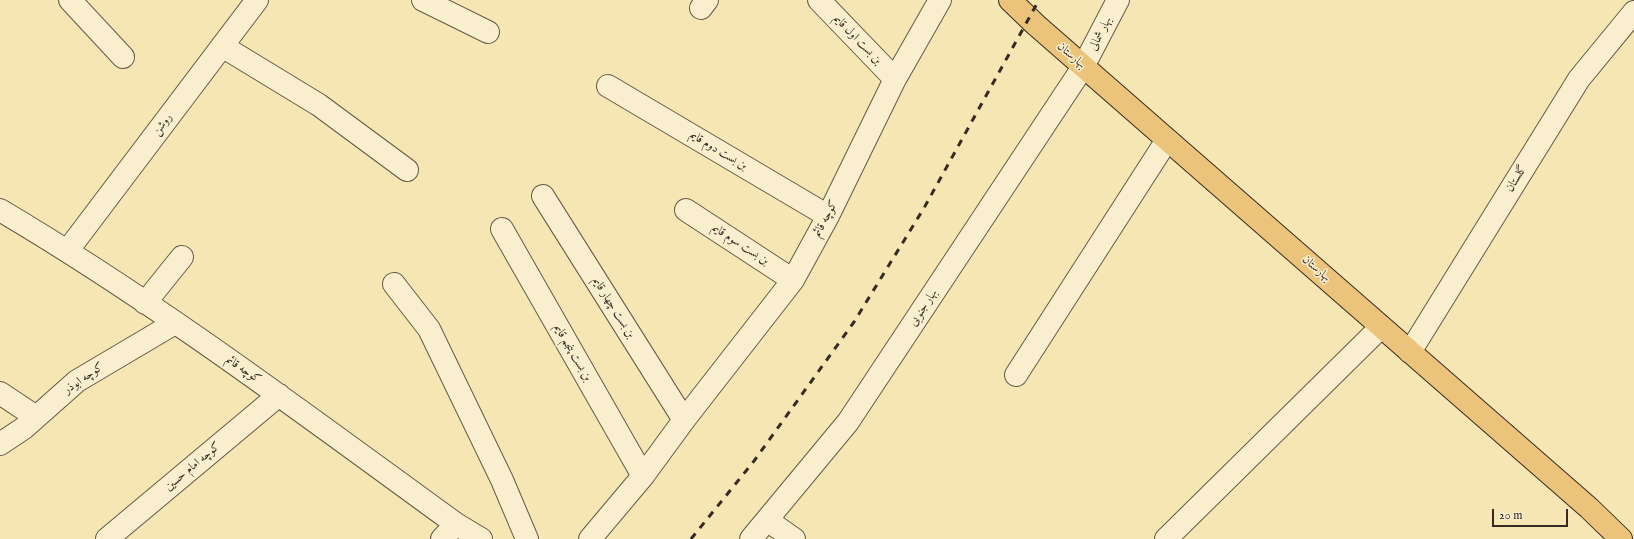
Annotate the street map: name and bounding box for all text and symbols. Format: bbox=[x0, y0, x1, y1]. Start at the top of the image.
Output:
street label: بن بست اول قایم bbox=[830, 12, 884, 68]
street label: بهار شمالی bbox=[1086, 15, 1116, 53]
street label: بهارستان bbox=[1054, 40, 1088, 72]
street label: روشن bbox=[150, 111, 176, 139]
street label: بن بست دوم قایم bbox=[686, 128, 750, 174]
street label: گلستان bbox=[1503, 163, 1531, 195]
street label: کوچه قائم bbox=[810, 198, 842, 240]
street label: بن بست سوم قایم bbox=[709, 221, 771, 269]
street label: بهارستان bbox=[1299, 253, 1333, 285]
street label: بن بست چهار قایم bbox=[588, 275, 638, 341]
street label: بهار جنوبی bbox=[907, 287, 941, 329]
street label: بن بست پنجم قایم bbox=[550, 322, 594, 384]
street label: کوچه قائم bbox=[222, 353, 264, 387]
street label: کوچه ابوذر bbox=[61, 360, 107, 398]
street label: کوچه امام حسین bbox=[162, 440, 224, 494]
scale bar bbox=[1494, 501, 1570, 527]
text: 20 m bbox=[1499, 508, 1522, 523]

